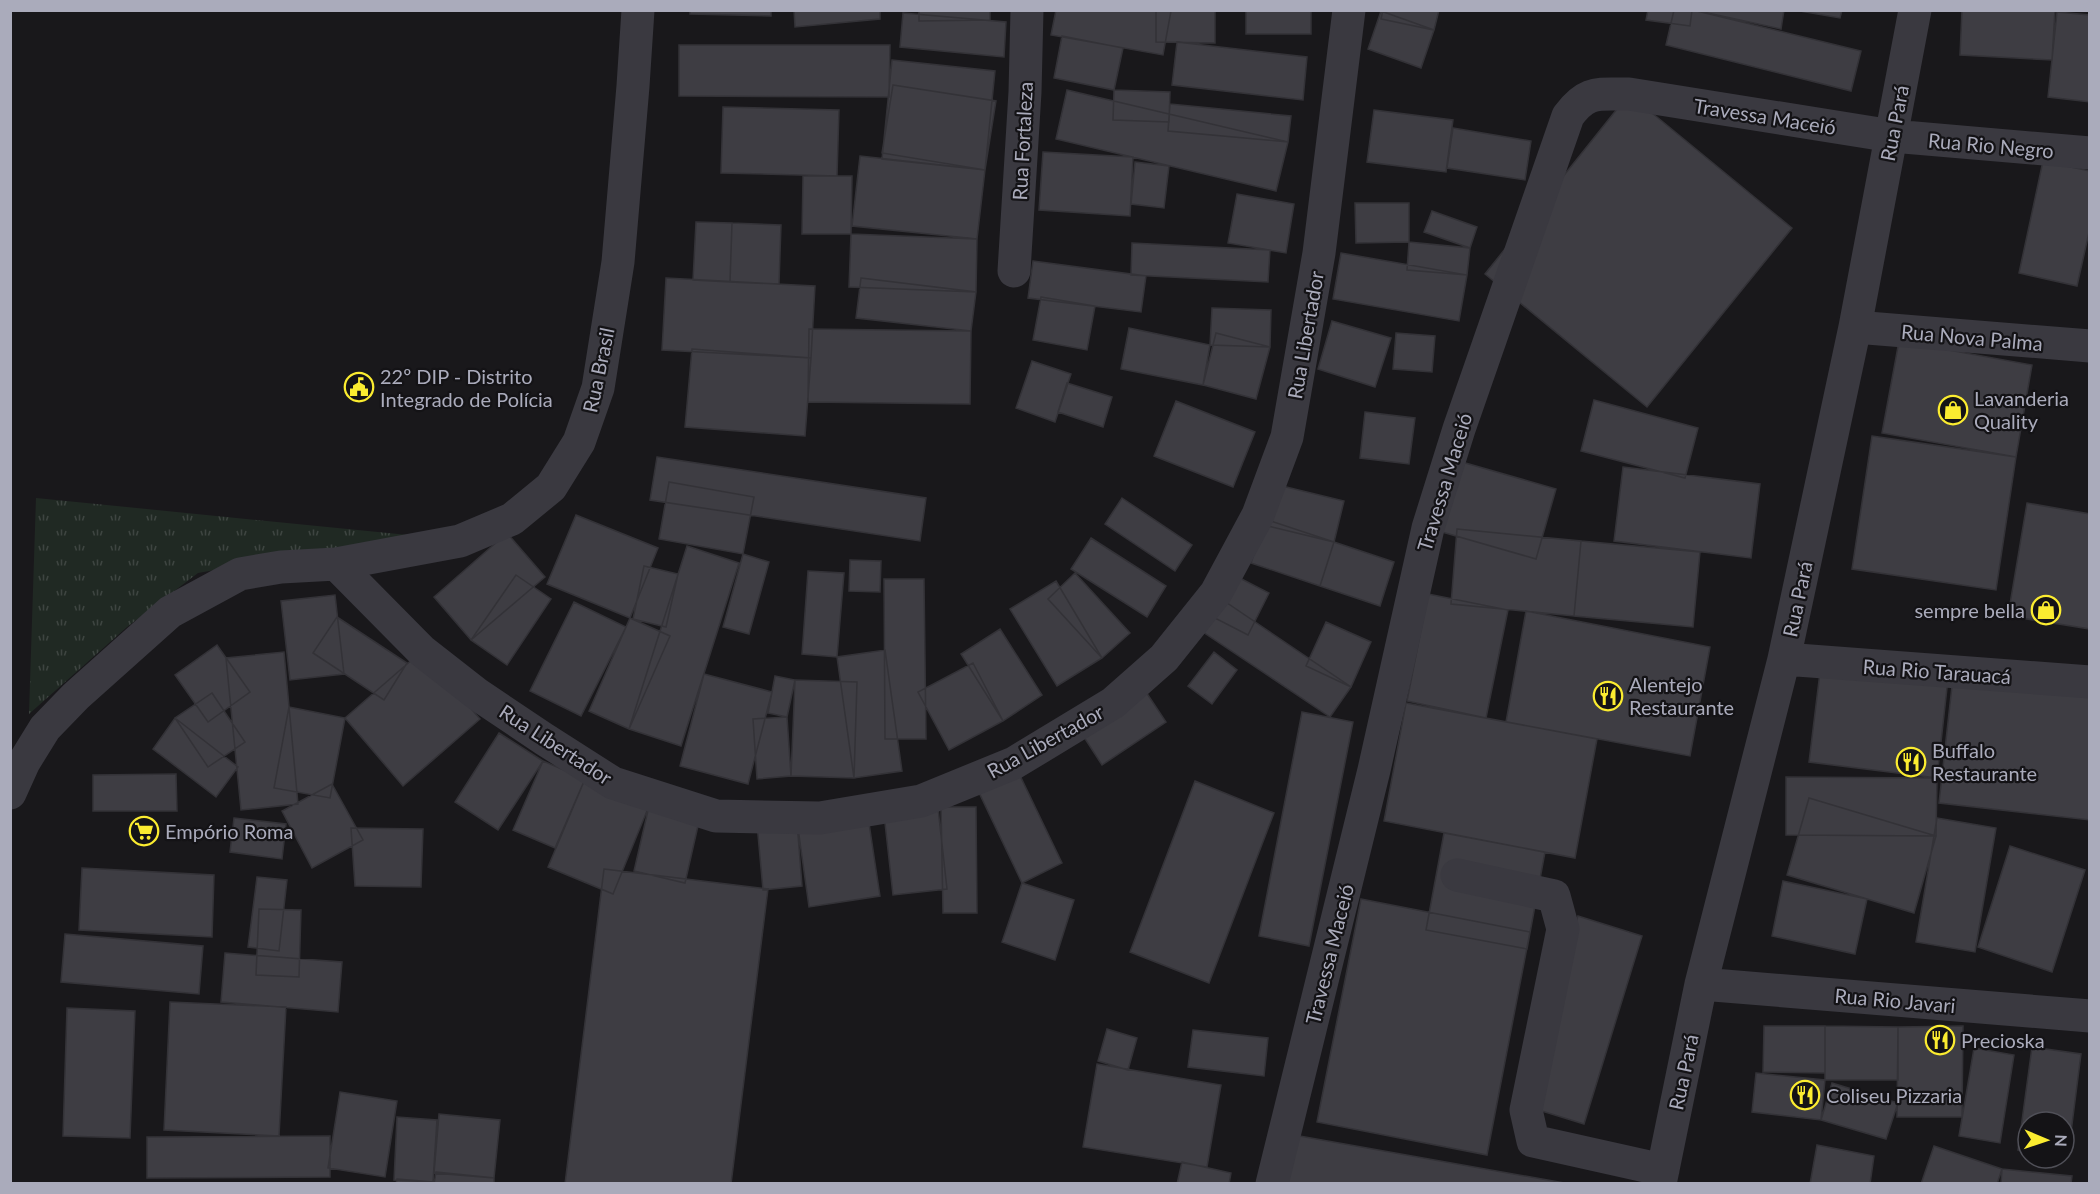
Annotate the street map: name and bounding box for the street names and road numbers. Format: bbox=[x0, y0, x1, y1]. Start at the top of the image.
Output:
street label: Rua Fortaleza bbox=[1007, 81, 1037, 201]
street label: Rua Pará bbox=[1875, 83, 1913, 163]
street label: Travessa Maceió bbox=[1692, 93, 1838, 139]
street label: Rua Rio Negro bbox=[1927, 128, 2055, 162]
street label: Rua Libertador bbox=[1282, 269, 1328, 401]
street label: Rua Nova Palma bbox=[1900, 319, 2044, 355]
street label: Rua Brasil bbox=[577, 325, 619, 415]
street label: Travessa Maceió bbox=[1412, 410, 1476, 554]
street label: Rua Pará bbox=[1777, 559, 1817, 639]
street label: Rua Rio Tarauacá bbox=[1862, 654, 2012, 688]
street label: Rua Libertador bbox=[495, 699, 617, 790]
street label: Rua Libertador bbox=[983, 699, 1108, 783]
street label: Travessa Maceió bbox=[1300, 881, 1358, 1027]
street label: Rua Rio Javari bbox=[1834, 983, 1956, 1017]
street label: Rua Pará bbox=[1663, 1032, 1703, 1112]

